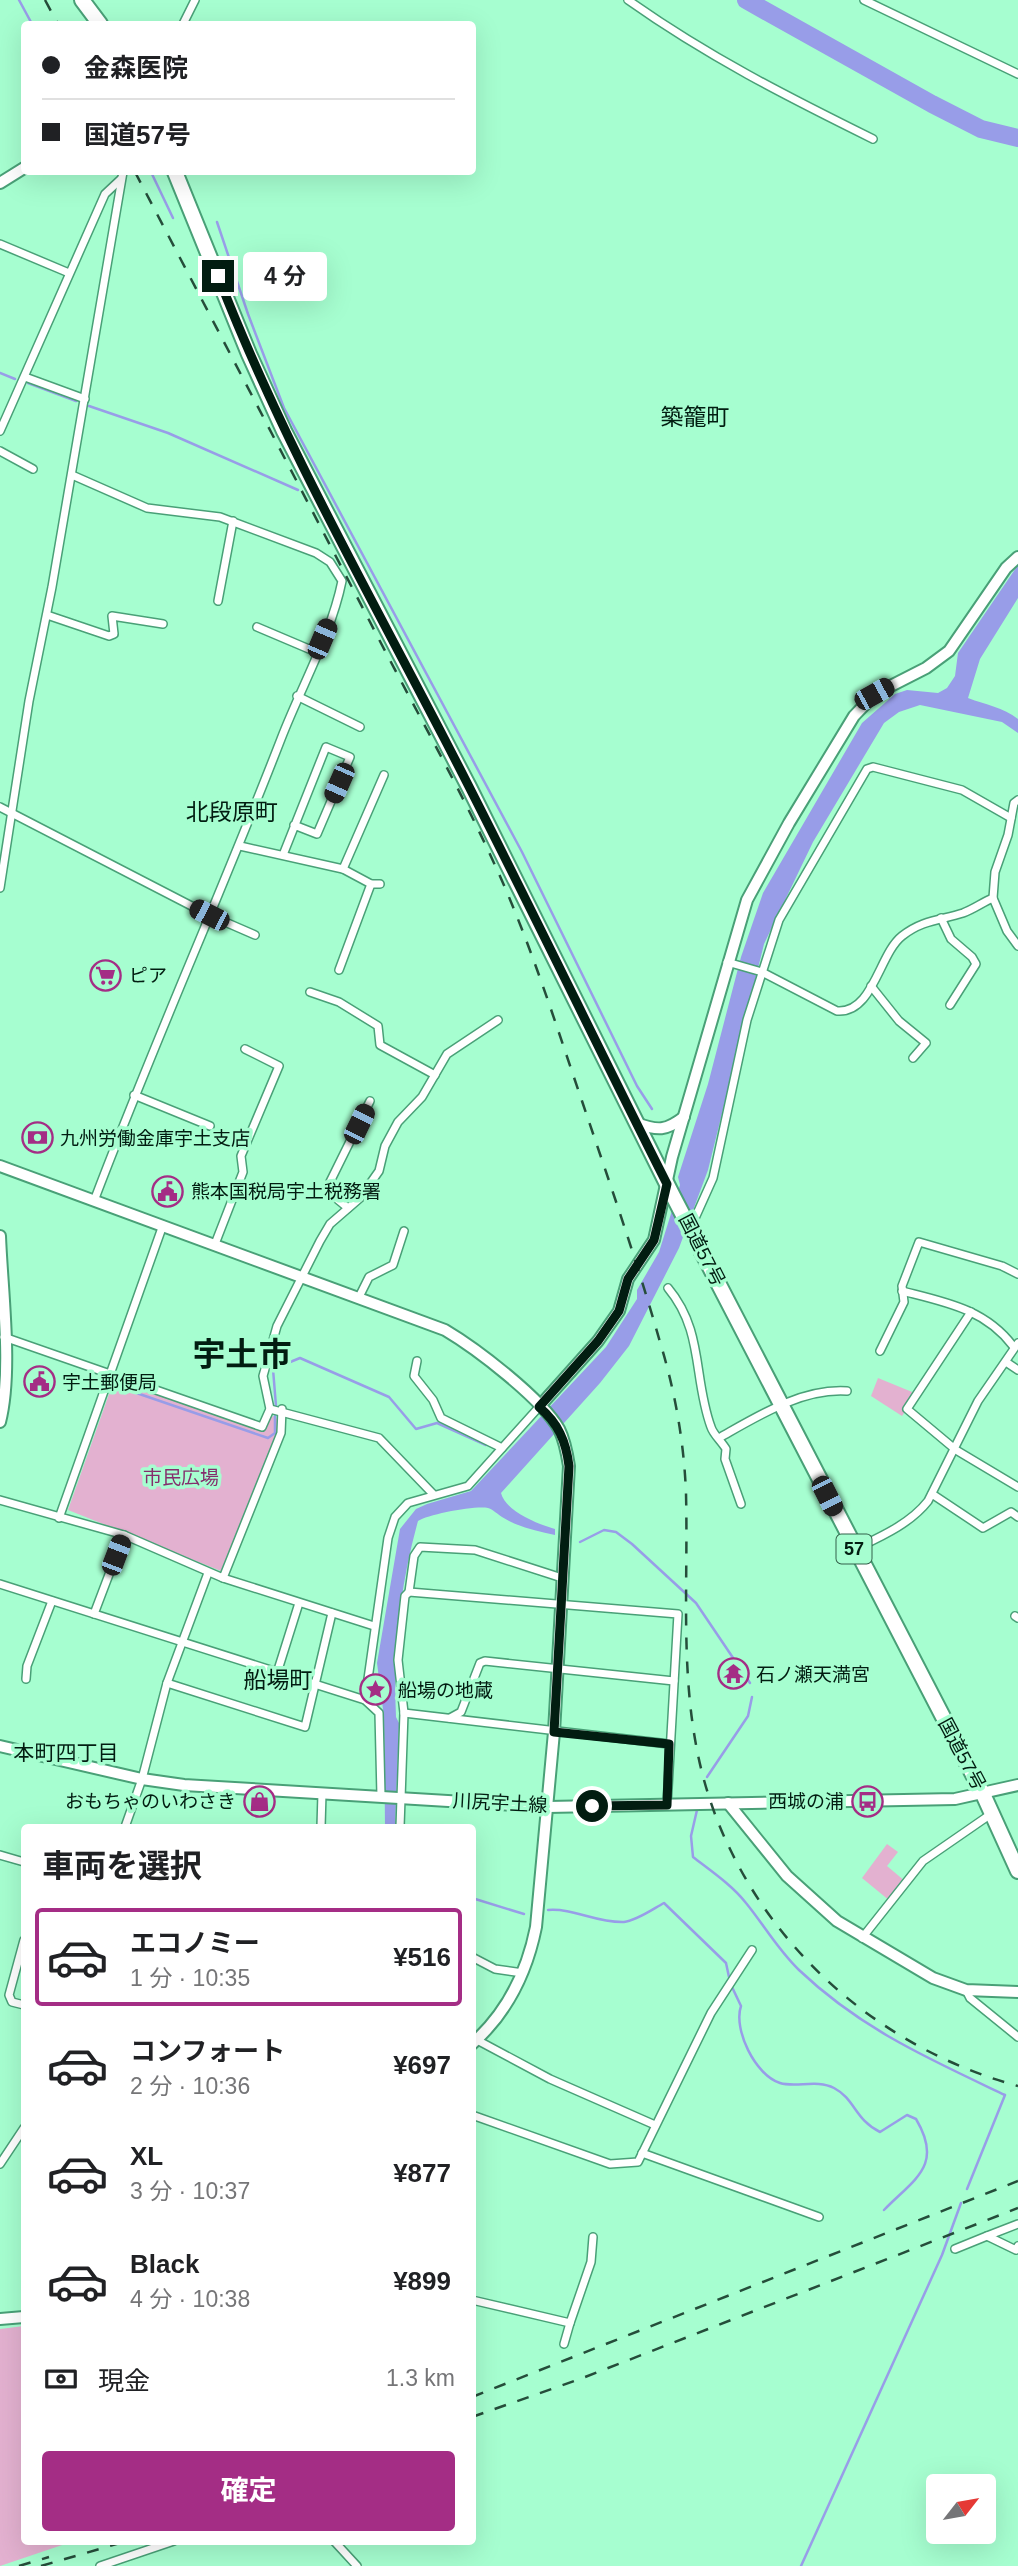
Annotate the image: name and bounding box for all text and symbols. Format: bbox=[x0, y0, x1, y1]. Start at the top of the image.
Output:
text: 金森医院 bbox=[84, 53, 188, 83]
text: 国道57号 bbox=[84, 120, 191, 150]
callout: 4 分 bbox=[242, 252, 326, 300]
route end bbox=[202, 260, 234, 292]
text: 4 分 bbox=[264, 263, 306, 289]
district label: 築籠町 bbox=[661, 404, 730, 430]
car bbox=[305, 616, 340, 662]
car bbox=[851, 675, 898, 713]
car bbox=[321, 760, 358, 806]
district label: 北段原町 bbox=[186, 799, 278, 825]
car bbox=[186, 896, 233, 934]
supermarket icon: ピア bbox=[89, 958, 123, 992]
place label: ピア bbox=[129, 965, 167, 986]
car bbox=[341, 1101, 378, 1147]
bank icon: 九州労働金庫宇土支店 bbox=[20, 1121, 54, 1155]
place label: 九州労働金庫宇土支店 bbox=[60, 1128, 250, 1149]
public building icon: 熊本国税局宇土税務署 bbox=[151, 1174, 185, 1208]
place label: 熊本国税局宇土税務署 bbox=[191, 1181, 381, 1202]
street label: 国道57号 bbox=[675, 1210, 729, 1290]
district label: 宇土市 bbox=[193, 1336, 292, 1373]
public building icon: 宇土郵便局 bbox=[22, 1365, 56, 1399]
place label: 宇土郵便局 bbox=[62, 1372, 157, 1393]
park label: 市民広場 bbox=[143, 1467, 219, 1488]
car bbox=[809, 1473, 846, 1519]
car bbox=[99, 1532, 134, 1578]
road number: 57 bbox=[836, 1534, 872, 1564]
temple icon: 石ノ瀬天満宮 bbox=[716, 1657, 750, 1691]
place label: 石ノ瀬天満宮 bbox=[756, 1664, 870, 1685]
district label: 船場町 bbox=[244, 1667, 313, 1693]
place icon: 船場の地蔵 bbox=[358, 1673, 392, 1707]
place label: 船場の地蔵 bbox=[398, 1680, 493, 1701]
street label: 国道57号 bbox=[934, 1715, 990, 1793]
district label: 本町四丁目 bbox=[14, 1741, 119, 1764]
shop icon: おもちゃのいわさき bbox=[242, 1784, 276, 1818]
bus stop icon: 西城の浦 bbox=[850, 1784, 884, 1818]
street label: 川尻宇土線 bbox=[452, 1790, 548, 1816]
route start bbox=[576, 1790, 608, 1822]
place label: おもちゃのいわさき bbox=[65, 1791, 236, 1812]
place label: 西城の浦 bbox=[768, 1791, 844, 1812]
text: 車両を選択 bbox=[42, 1848, 202, 1884]
icon: car bbox=[46, 1926, 109, 1989]
text: エコノミー bbox=[130, 1928, 260, 1958]
text: ¥516 bbox=[393, 1942, 451, 1972]
text: 1 分 · 10:35 bbox=[130, 1965, 250, 1991]
icon: car bbox=[46, 2034, 109, 2097]
text: コンフォート bbox=[130, 2036, 285, 2066]
text: ¥697 bbox=[393, 2050, 451, 2080]
text: 2 分 · 10:36 bbox=[130, 2073, 250, 2099]
text: XL bbox=[130, 2141, 163, 2171]
icon: car bbox=[46, 2142, 109, 2205]
text: ¥877 bbox=[393, 2158, 451, 2188]
text: 3 分 · 10:37 bbox=[130, 2178, 250, 2204]
text: Black bbox=[130, 2249, 199, 2279]
icon: car bbox=[46, 2250, 109, 2313]
text: ¥899 bbox=[393, 2266, 451, 2296]
text: 4 分 · 10:38 bbox=[130, 2286, 250, 2312]
icon: cash bbox=[42, 2360, 80, 2398]
text: 1.3 km bbox=[386, 2365, 455, 2391]
text: 現金 bbox=[98, 2366, 150, 2396]
button: 確定 bbox=[42, 2451, 455, 2531]
north arrow bbox=[926, 2474, 996, 2544]
map controls bbox=[926, 2474, 996, 2544]

